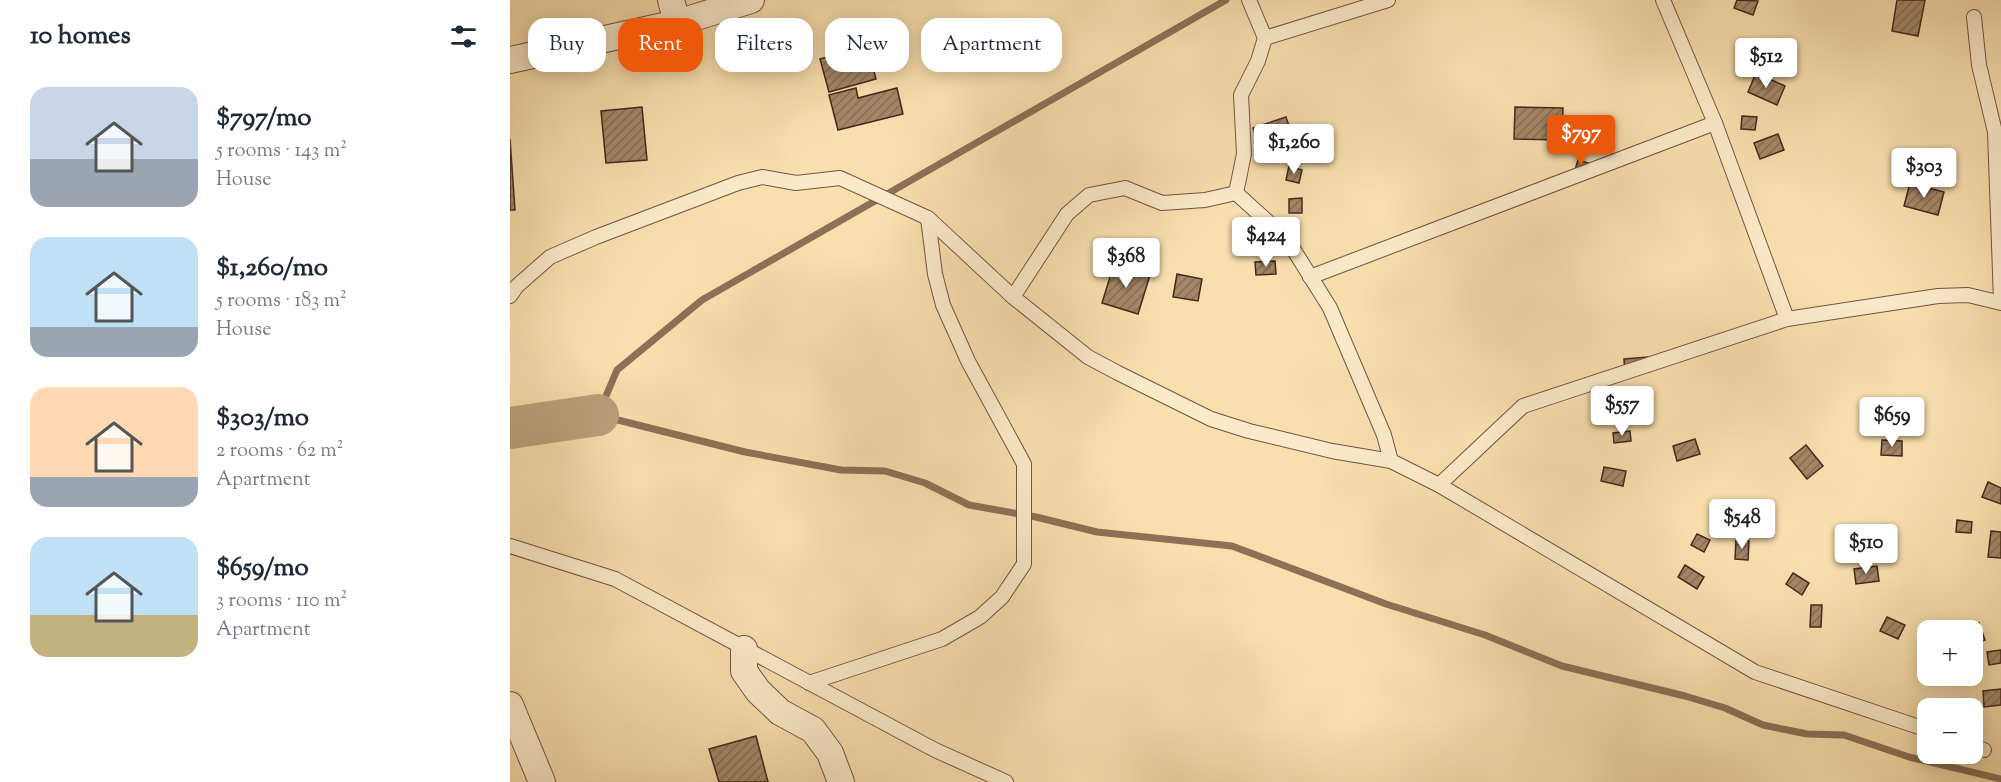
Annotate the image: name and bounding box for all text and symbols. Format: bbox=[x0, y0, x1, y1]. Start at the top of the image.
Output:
text: 10 homes bbox=[30, 18, 131, 55]
chip: Buy bbox=[528, 18, 606, 72]
chip: Rent bbox=[618, 18, 703, 72]
chip: Filters bbox=[715, 18, 813, 72]
chip: New bbox=[825, 18, 909, 72]
chip: Apartment bbox=[921, 18, 1062, 72]
icon: filters bbox=[447, 20, 480, 53]
pin: $512 bbox=[1730, 38, 1802, 89]
text: $512 bbox=[1749, 43, 1783, 72]
text: $797/mo bbox=[216, 100, 312, 137]
icon: home bbox=[78, 111, 150, 183]
pin: $797 bbox=[1545, 115, 1617, 166]
text: $797 bbox=[1561, 120, 1601, 149]
pin: $1,260 bbox=[1245, 124, 1343, 175]
text: $1,260 bbox=[1268, 129, 1320, 158]
text: 5 rooms · 143 m² bbox=[216, 137, 347, 166]
pin: $303 bbox=[1888, 148, 1960, 199]
text: $303 bbox=[1905, 153, 1943, 182]
text: House bbox=[216, 166, 271, 195]
pin: $424 bbox=[1230, 217, 1302, 268]
text: $424 bbox=[1246, 222, 1286, 251]
pin: $368 bbox=[1090, 238, 1162, 289]
text: $368 bbox=[1107, 243, 1145, 272]
text: $1,260/mo bbox=[216, 250, 328, 287]
icon: home bbox=[78, 261, 150, 333]
text: 5 rooms · 183 m² bbox=[216, 287, 347, 316]
text: House bbox=[216, 316, 271, 345]
pin: $557 bbox=[1586, 386, 1658, 437]
text: $557 bbox=[1605, 391, 1639, 420]
pin: $659 bbox=[1856, 397, 1928, 448]
text: $303/mo bbox=[216, 400, 309, 437]
text: $659 bbox=[1873, 402, 1911, 431]
icon: home bbox=[78, 411, 150, 483]
text: 2 rooms · 62 m² bbox=[216, 437, 344, 466]
text: Apartment bbox=[216, 466, 311, 495]
pin: $548 bbox=[1706, 499, 1778, 550]
text: $548 bbox=[1723, 504, 1761, 533]
pin: $510 bbox=[1830, 524, 1902, 575]
text: $510 bbox=[1849, 529, 1883, 558]
text: $659/mo bbox=[216, 550, 309, 587]
icon: home bbox=[78, 561, 150, 633]
text: 3 rooms · 110 m² bbox=[216, 587, 347, 616]
text: Apartment bbox=[216, 616, 311, 645]
map controls bbox=[1917, 620, 1983, 764]
button: + bbox=[1917, 620, 1983, 686]
button: − bbox=[1917, 698, 1983, 764]

